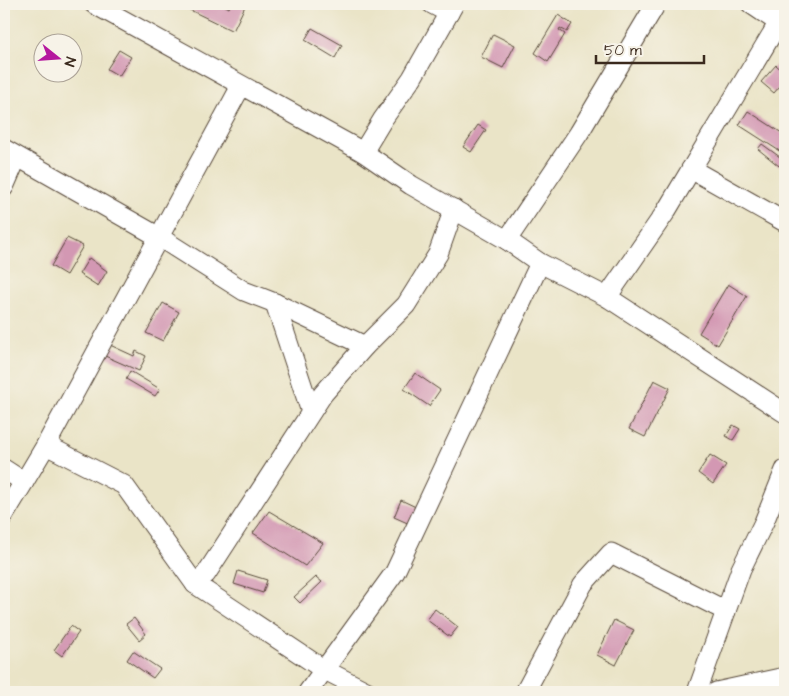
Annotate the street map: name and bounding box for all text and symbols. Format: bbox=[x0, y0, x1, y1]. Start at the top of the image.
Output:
north arrow bbox=[32, 32, 82, 82]
scale bar bbox=[596, 32, 704, 64]
text: 50 m bbox=[604, 40, 642, 61]
text: N bbox=[59, 54, 80, 69]

